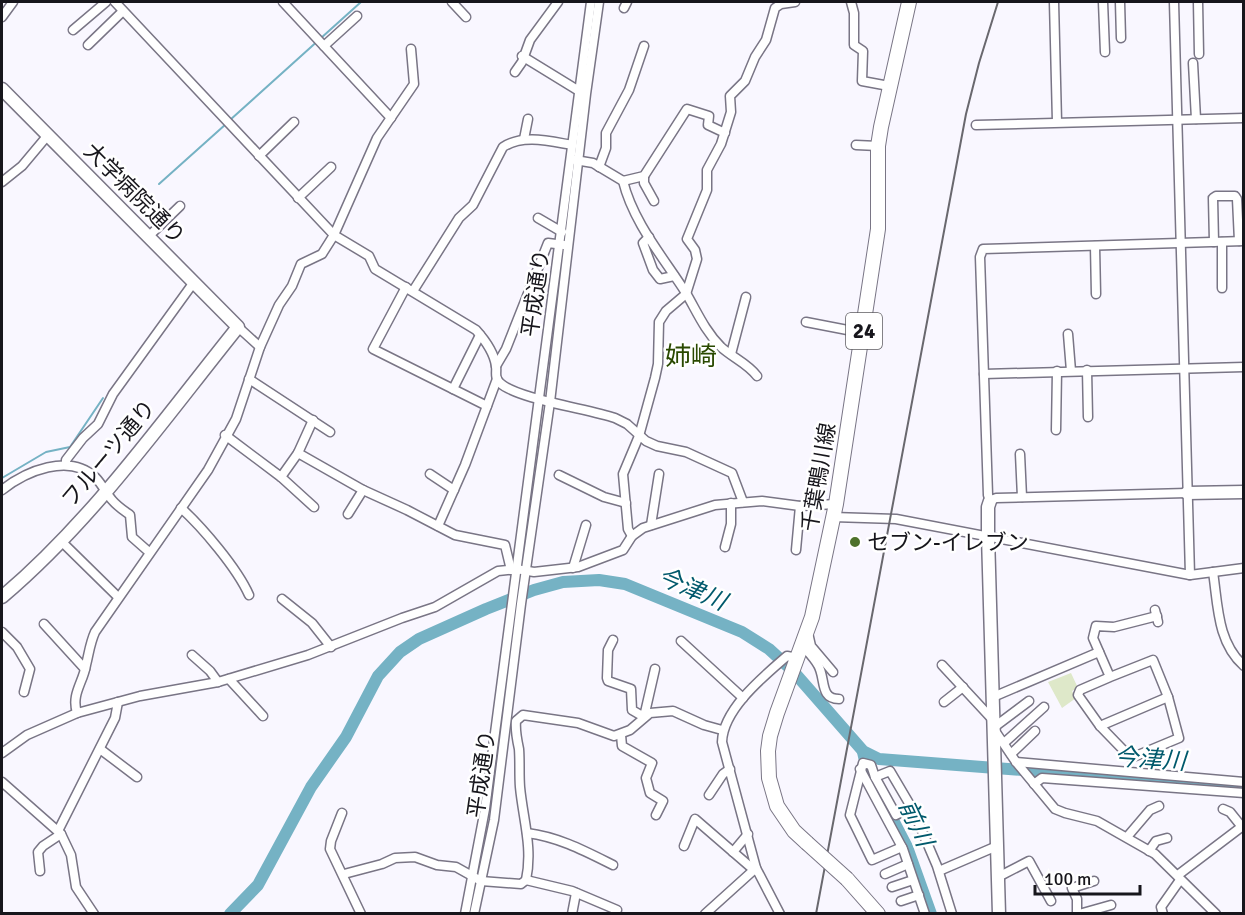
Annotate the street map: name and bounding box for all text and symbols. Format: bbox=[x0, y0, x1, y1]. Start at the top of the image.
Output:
street label: 大学病院通り bbox=[78, 137, 191, 250]
street label: 平成通り bbox=[516, 248, 555, 339]
road number: 24 bbox=[846, 313, 882, 349]
district label: 姉崎 bbox=[665, 341, 717, 373]
street label: フルーツ通り bbox=[56, 394, 161, 512]
street label: 千葉鴨川線 bbox=[796, 421, 841, 534]
place label: セブン-イレブン bbox=[867, 529, 1029, 556]
marker: セブン-イレブン bbox=[848, 535, 862, 549]
water label: 今津川 bbox=[653, 561, 734, 618]
street label: 平成通り bbox=[462, 729, 501, 820]
water label: 今津川 bbox=[1113, 742, 1190, 777]
water label: 前川 bbox=[892, 795, 941, 854]
scale bar bbox=[1035, 858, 1140, 896]
text: 100 m bbox=[1044, 868, 1091, 890]

